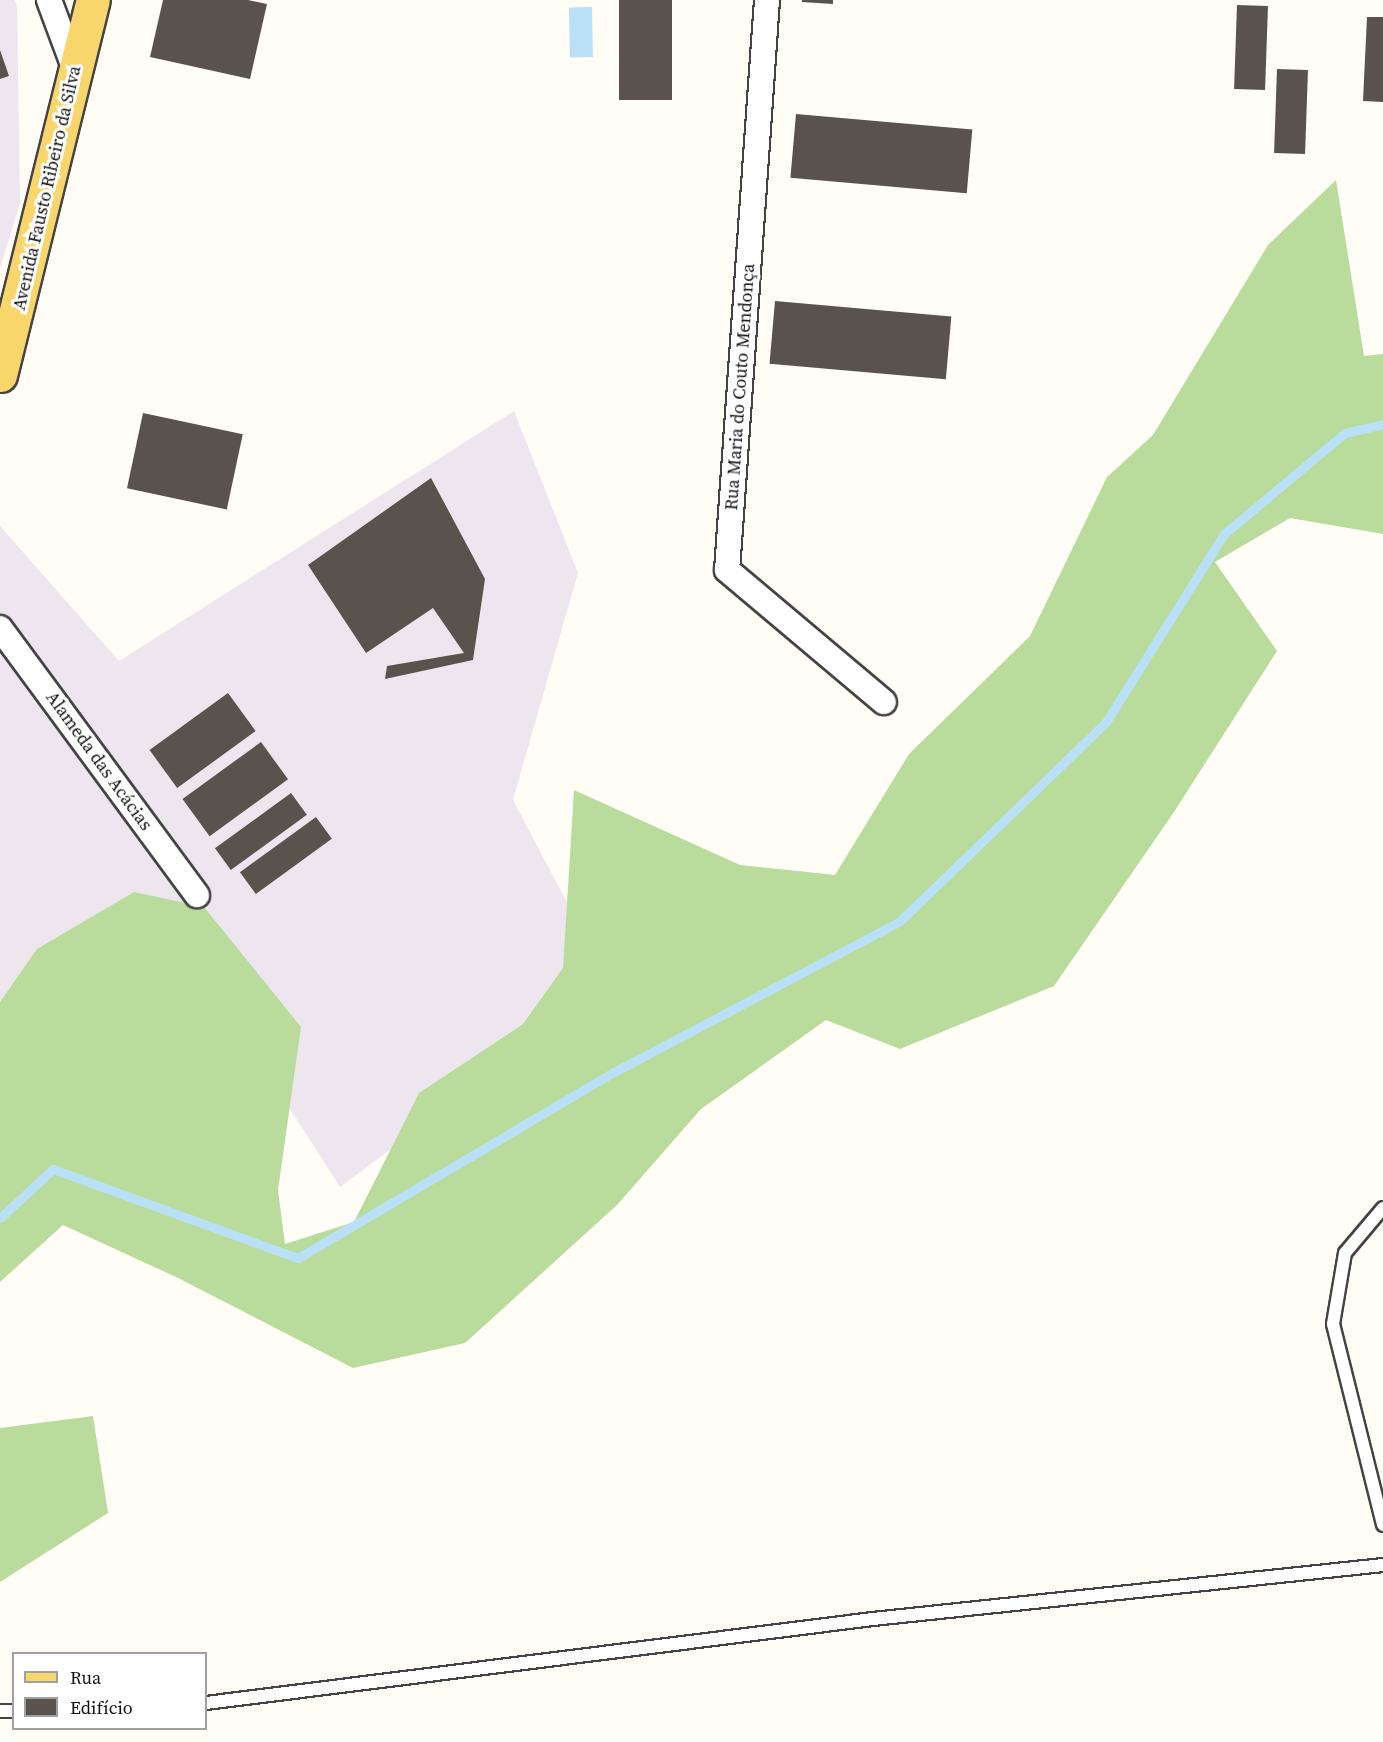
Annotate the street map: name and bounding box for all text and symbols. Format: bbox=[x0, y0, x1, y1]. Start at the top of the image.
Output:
street label: Avenida Fausto Ribeiro da Silva bbox=[8, 64, 86, 312]
street label: Rua Maria do Couto Mendonça bbox=[721, 263, 759, 511]
street label: Alameda das Acácias bbox=[41, 687, 157, 835]
legend bbox=[12, 1652, 207, 1730]
text: Rua bbox=[70, 1665, 101, 1690]
text: Edifício bbox=[70, 1695, 133, 1720]

